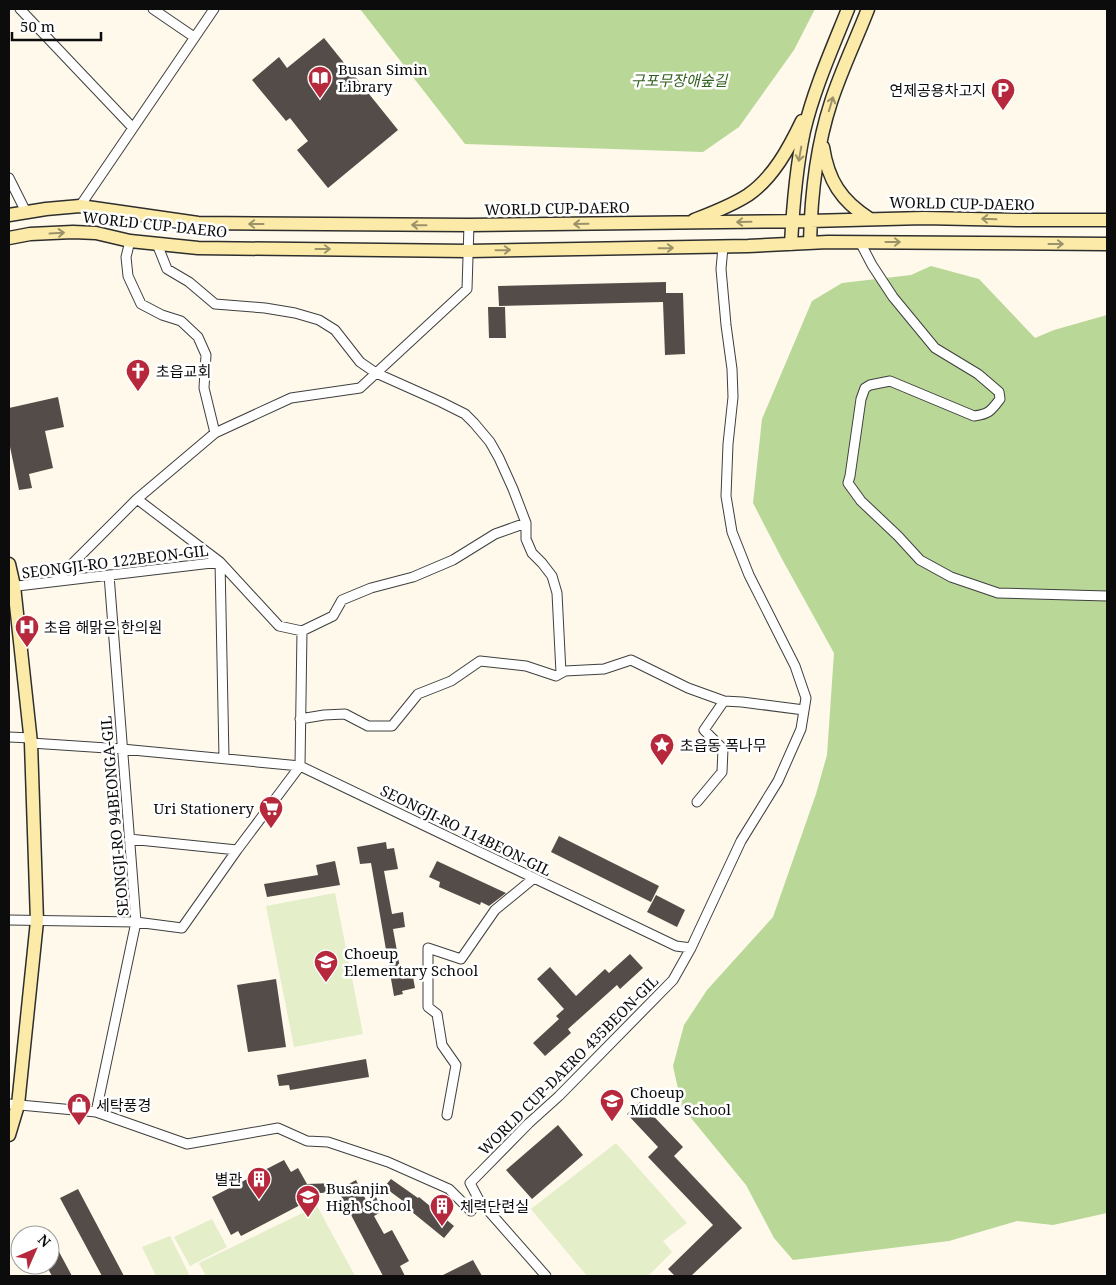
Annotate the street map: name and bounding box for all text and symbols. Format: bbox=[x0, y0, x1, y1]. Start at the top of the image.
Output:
scale bar bbox=[12, 10, 101, 42]
text: 50 m bbox=[20, 16, 55, 36]
place label: Busan Simin Library bbox=[338, 59, 428, 96]
library icon: Busan Simin Library bbox=[307, 65, 333, 99]
park label: 구포무장애숲길 bbox=[631, 70, 728, 90]
parking icon: 연제공용차고지 bbox=[990, 77, 1016, 111]
place label: 연제공용차고지 bbox=[889, 80, 986, 100]
one-way arrow bbox=[826, 97, 836, 113]
one-way arrow bbox=[795, 146, 804, 162]
street label: WORLD CUP-DAERO bbox=[889, 192, 1035, 214]
street label: WORLD CUP-DAERO bbox=[484, 197, 630, 219]
street label: WORLD CUP-DAERO bbox=[82, 206, 228, 242]
one-way arrow bbox=[981, 215, 997, 224]
one-way arrow bbox=[736, 217, 752, 227]
one-way arrow bbox=[248, 219, 264, 229]
one-way arrow bbox=[573, 219, 590, 229]
one-way arrow bbox=[411, 220, 427, 230]
one-way arrow bbox=[49, 228, 65, 237]
one-way arrow bbox=[885, 237, 901, 247]
one-way arrow bbox=[1048, 239, 1064, 248]
one-way arrow bbox=[657, 243, 673, 252]
one-way arrow bbox=[315, 244, 331, 254]
one-way arrow bbox=[495, 245, 511, 255]
church icon: 초읍교회 bbox=[125, 358, 151, 392]
place label: 초읍교회 bbox=[156, 361, 211, 381]
street label: SEONGJI-RO 122BEON-GIL bbox=[20, 540, 210, 582]
hospital icon: 초읍 해맑은 한의원 bbox=[14, 614, 40, 648]
place label: 초읍 해맑은 한의원 bbox=[44, 617, 162, 637]
street label: SEONGJI-RO 94BEONGA-GIL bbox=[95, 715, 133, 917]
place icon: 초읍동 폭나무 bbox=[649, 732, 675, 766]
place label: 초읍동 폭나무 bbox=[680, 735, 767, 755]
street label: SEONGJI-RO 114BEON-GIL bbox=[377, 780, 555, 880]
supermarket icon: Uri Stationery bbox=[258, 795, 284, 829]
place label: Uri Stationery bbox=[154, 798, 255, 818]
place label: Choeup Elementary School bbox=[344, 943, 478, 980]
school or university icon: Choeup Elementary School bbox=[313, 949, 339, 983]
street label: WORLD CUP-DAERO 435BEON-GIL bbox=[474, 971, 662, 1159]
place label: Choeup Middle School bbox=[630, 1082, 731, 1119]
school or university icon: Choeup Middle School bbox=[599, 1088, 625, 1122]
shop icon: 세탁풍경 bbox=[66, 1092, 92, 1126]
place label: 세탁풍경 bbox=[96, 1095, 151, 1115]
building icon: 별관 bbox=[246, 1166, 272, 1200]
place label: 별관 bbox=[214, 1169, 242, 1189]
place label: Busanjin High School bbox=[326, 1178, 412, 1215]
school or university icon: Busanjin High School bbox=[295, 1184, 321, 1218]
building icon: 체력단련실 bbox=[429, 1193, 455, 1227]
place label: 체력단련실 bbox=[460, 1196, 529, 1216]
north arrow bbox=[10, 1225, 60, 1275]
text: N bbox=[34, 1230, 55, 1251]

